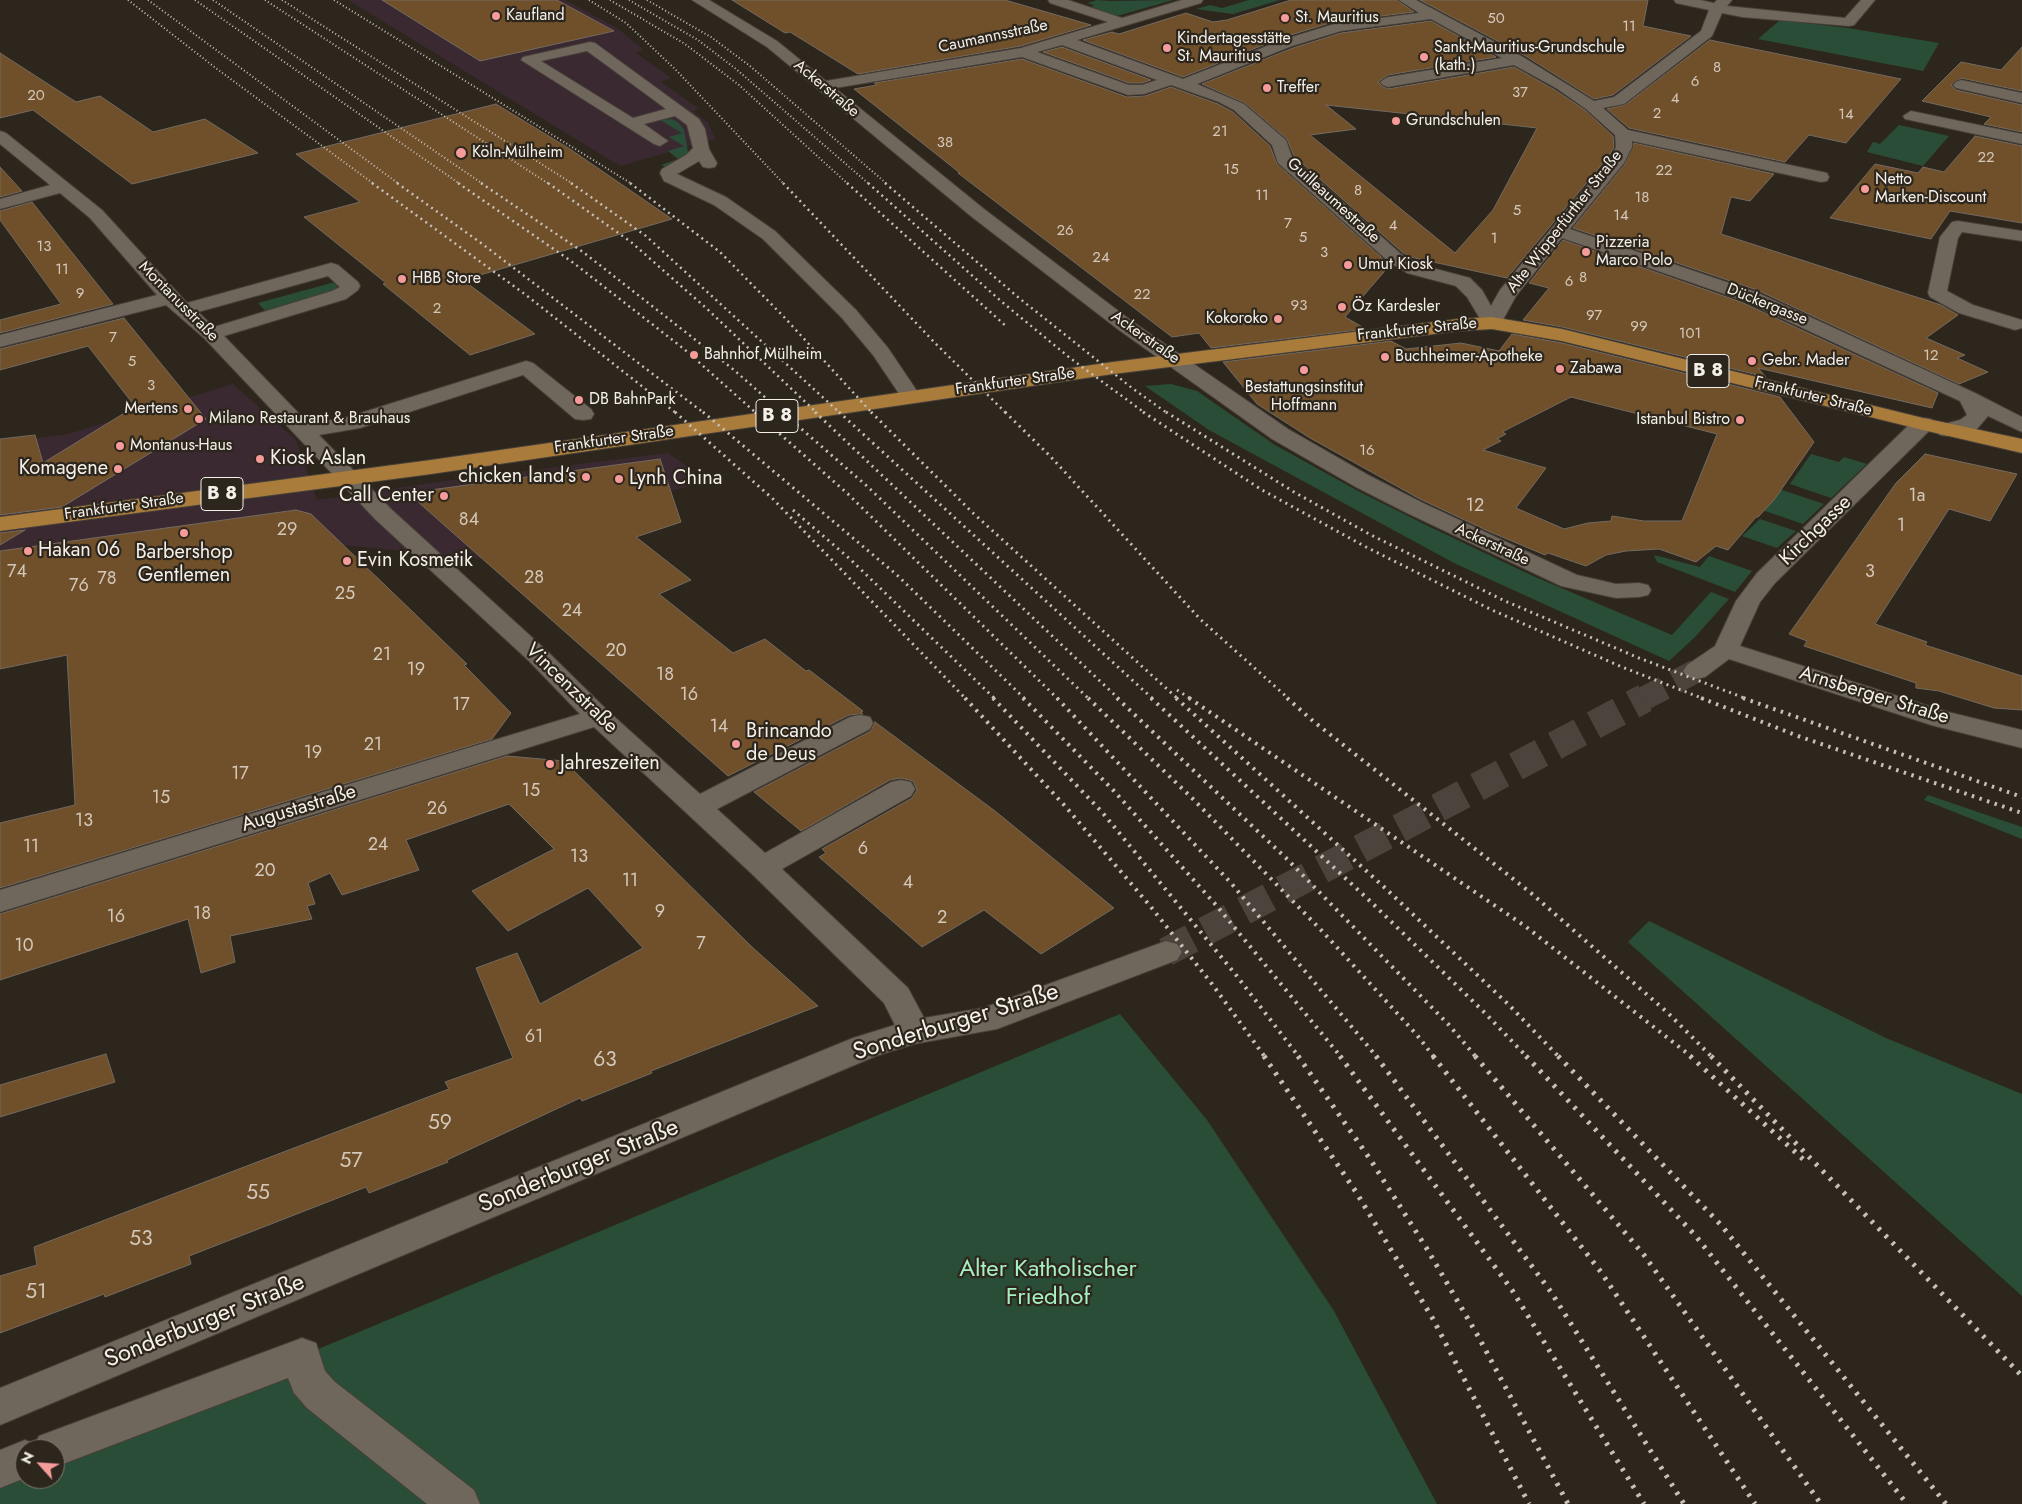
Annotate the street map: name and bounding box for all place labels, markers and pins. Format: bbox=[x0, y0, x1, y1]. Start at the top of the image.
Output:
place label: Kaufland bbox=[506, 6, 565, 26]
place label: St. Mauritius bbox=[1295, 8, 1379, 28]
marker: Kaufland bbox=[490, 10, 502, 22]
marker: St. Mauritius bbox=[1279, 12, 1291, 24]
place label: Kindertagesstätte St. Mauritius bbox=[1177, 29, 1291, 67]
place label: Sankt-Mauritius-Grundschule (kath.) bbox=[1434, 38, 1625, 76]
marker: Kindertagesstätte St. Mauritius bbox=[1161, 42, 1173, 54]
marker: Sankt-Mauritius-Grundschule (kath.) bbox=[1418, 51, 1430, 63]
place label: Treffer bbox=[1277, 78, 1320, 98]
marker: Treffer bbox=[1261, 82, 1273, 94]
place label: Grundschulen bbox=[1406, 111, 1501, 131]
marker: Grundschulen bbox=[1390, 115, 1402, 127]
place label: Köln-Mülheim bbox=[472, 143, 563, 163]
marker: Köln-Mülheim bbox=[454, 146, 468, 160]
place label: Netto Marken-Discount bbox=[1875, 170, 1986, 208]
marker: Netto Marken-Discount bbox=[1859, 183, 1871, 195]
place label: Pizzeria Marco Polo bbox=[1596, 233, 1673, 271]
marker: Pizzeria Marco Polo bbox=[1580, 246, 1592, 258]
place label: Umut Kiosk bbox=[1358, 255, 1433, 275]
marker: Umut Kiosk bbox=[1342, 259, 1354, 271]
place label: HBB Store bbox=[412, 269, 481, 289]
marker: HBB Store bbox=[396, 273, 408, 285]
place label: Öz Kardesler bbox=[1352, 297, 1440, 317]
marker: Öz Kardesler bbox=[1336, 301, 1348, 313]
place label: Kokoroko bbox=[1206, 309, 1268, 329]
marker: Kokoroko bbox=[1272, 313, 1284, 325]
place label: Bahnhof Mülheim bbox=[704, 345, 822, 365]
place label: Buchheimer-Apotheke bbox=[1395, 347, 1543, 367]
marker: Bahnhof Mülheim bbox=[688, 349, 700, 361]
marker: Buchheimer-Apotheke bbox=[1379, 351, 1391, 363]
place label: Gebr. Mader bbox=[1762, 351, 1849, 371]
marker: Gebr. Mader bbox=[1746, 355, 1758, 367]
place label: Zabawa bbox=[1570, 359, 1622, 379]
marker: Zabawa bbox=[1554, 363, 1566, 375]
marker: Bestattungsinstitut Hoffmann bbox=[1298, 364, 1310, 376]
place label: Bestattungsinstitut Hoffmann bbox=[1245, 378, 1363, 416]
place label: DB BahnPark bbox=[589, 390, 676, 410]
marker: DB BahnPark bbox=[573, 394, 585, 406]
place label: Mertens bbox=[124, 399, 178, 419]
marker: Mertens bbox=[182, 403, 194, 415]
place label: Milano Restaurant & Brauhaus bbox=[209, 409, 410, 429]
place label: Istanbul Bistro bbox=[1636, 410, 1730, 430]
marker: Milano Restaurant & Brauhaus bbox=[193, 413, 205, 425]
marker: Istanbul Bistro bbox=[1734, 414, 1746, 426]
place label: Montanus-Haus bbox=[130, 436, 232, 456]
marker: Montanus-Haus bbox=[114, 440, 126, 452]
place label: Kiosk Aslan bbox=[270, 447, 366, 471]
marker: Kiosk Aslan bbox=[254, 453, 266, 465]
place label: Komagene bbox=[19, 457, 108, 481]
marker: Komagene bbox=[112, 463, 124, 475]
place label: chicken land‘s bbox=[458, 465, 576, 489]
place label: Lynh China bbox=[629, 467, 722, 491]
marker: chicken land‘s bbox=[580, 471, 592, 483]
marker: Lynh China bbox=[613, 473, 625, 485]
place label: Call Center bbox=[339, 484, 434, 508]
marker: Call Center bbox=[438, 490, 450, 502]
marker: Barbershop Gentlemen bbox=[178, 527, 190, 539]
place label: Hakan 06 bbox=[38, 539, 120, 563]
place label: Barbershop Gentlemen bbox=[135, 541, 233, 588]
marker: Hakan 06 bbox=[22, 545, 34, 557]
place label: Evin Kosmetik bbox=[357, 549, 473, 573]
marker: Evin Kosmetik bbox=[341, 555, 353, 567]
place label: Brincando de Deus bbox=[746, 720, 832, 767]
marker: Brincando de Deus bbox=[730, 738, 742, 750]
place label: Jahreszeiten bbox=[560, 752, 660, 776]
marker: Jahreszeiten bbox=[544, 758, 556, 770]

